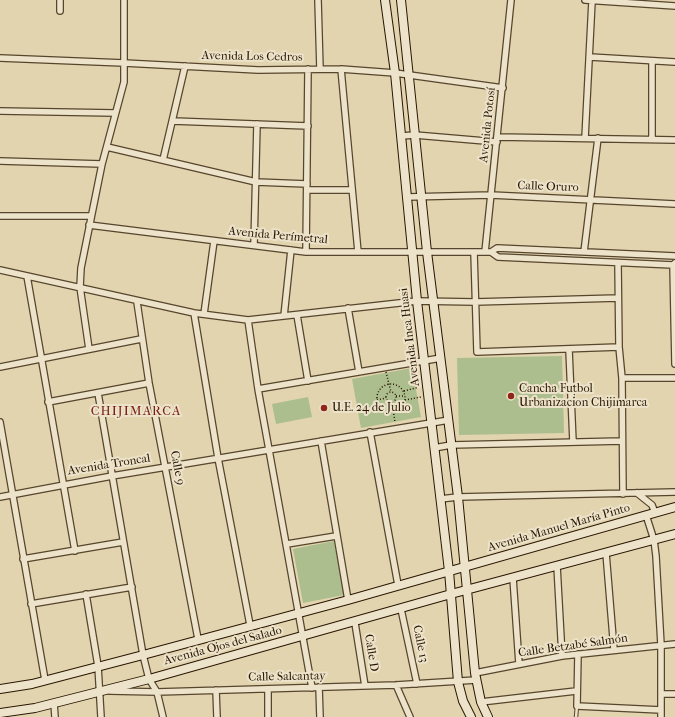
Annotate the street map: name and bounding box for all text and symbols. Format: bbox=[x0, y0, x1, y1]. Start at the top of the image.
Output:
street label: Avenida Los Cedros bbox=[201, 49, 303, 65]
street label: Avenida Potosí bbox=[477, 87, 499, 163]
street label: Calle Oruro bbox=[517, 179, 579, 195]
street label: Avenida Perímetral bbox=[228, 224, 328, 248]
street label: Avenida Inca Huasi bbox=[397, 287, 423, 387]
place label: Cancha Futbol Urbanizacion Chijimarca bbox=[519, 382, 647, 410]
marker: Cancha Futbol Urbanizacion Chijimarca bbox=[506, 391, 516, 401]
place label: U.E. 24 de Julio bbox=[332, 401, 411, 415]
marker: U.E. 24 de Julio bbox=[319, 403, 329, 413]
district label: CHIJIMARCA bbox=[91, 404, 181, 420]
street label: Calle 9 bbox=[167, 449, 187, 487]
street label: Avenida Troncal bbox=[67, 451, 151, 479]
street label: Avenida Manuel María Pinto bbox=[486, 501, 632, 555]
street label: Avenida Ojos del Salado bbox=[162, 623, 284, 669]
street label: Calle 13 bbox=[409, 624, 431, 664]
street label: Calle Betzabé Salmón bbox=[517, 631, 629, 661]
street label: Calle D bbox=[361, 633, 381, 673]
street label: Calle Salcantay bbox=[248, 669, 326, 685]

